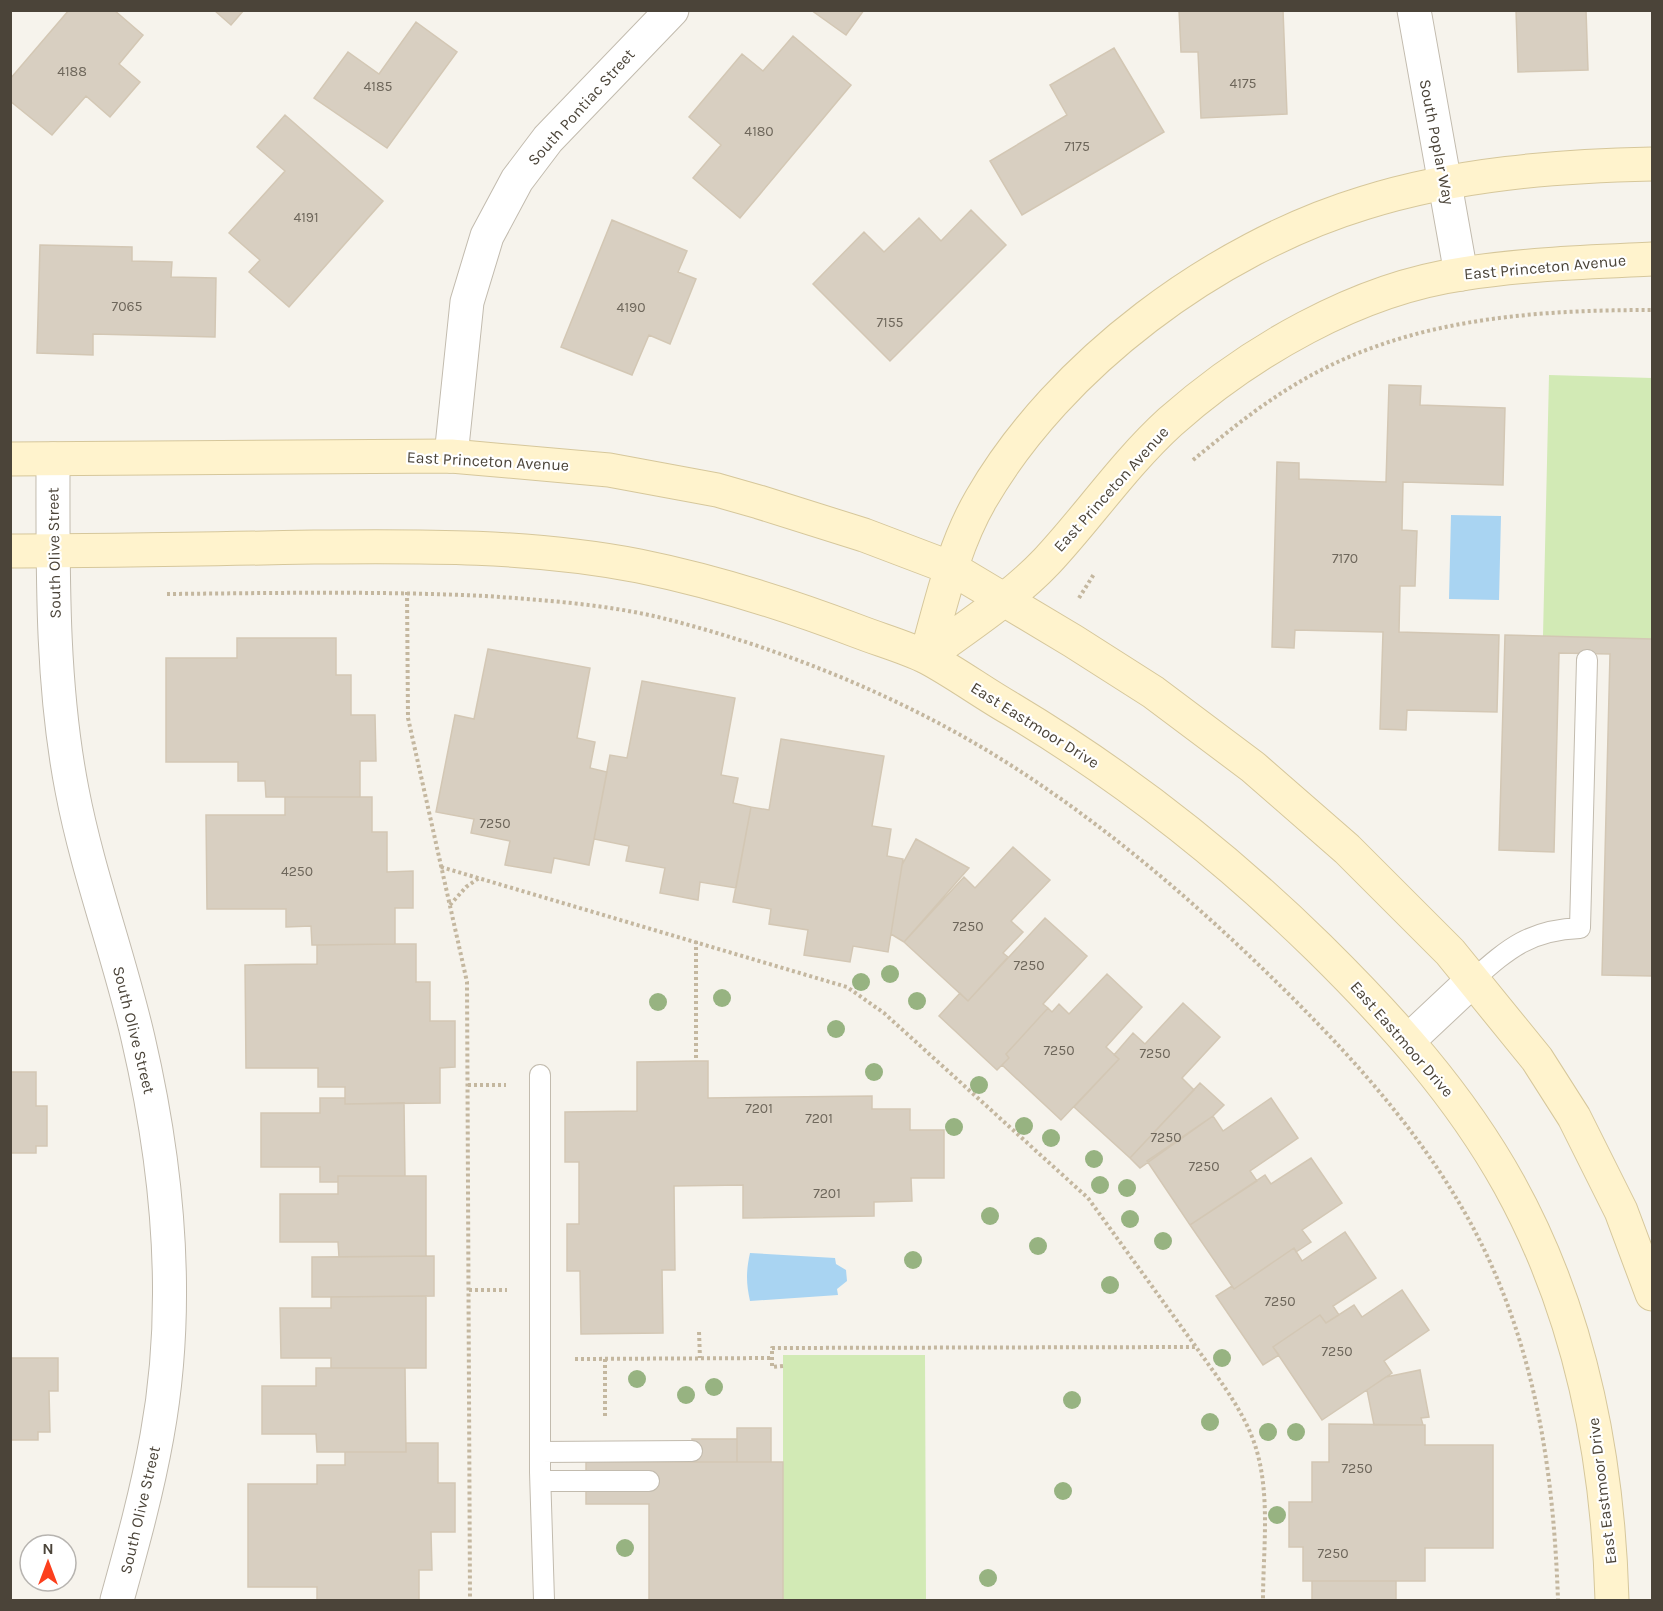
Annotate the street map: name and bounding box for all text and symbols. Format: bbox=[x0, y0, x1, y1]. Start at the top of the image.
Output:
street label: South Pontiac Street bbox=[524, 45, 638, 169]
house number: 4188 bbox=[57, 63, 87, 80]
house number: 4175 bbox=[1230, 75, 1257, 92]
house number: 4185 bbox=[364, 78, 393, 95]
street label: South Poplar Way bbox=[1416, 78, 1459, 207]
house number: 4180 bbox=[744, 123, 774, 140]
house number: 7175 bbox=[1064, 138, 1090, 155]
house number: 4191 bbox=[293, 209, 319, 226]
street label: East Princeton Avenue bbox=[1463, 250, 1627, 284]
house number: 7065 bbox=[112, 298, 142, 315]
house number: 4190 bbox=[617, 299, 645, 316]
house number: 7155 bbox=[876, 314, 904, 331]
street label: East Princeton Avenue bbox=[1050, 422, 1172, 556]
street label: East Princeton Avenue bbox=[406, 447, 570, 475]
street label: South Olive Street bbox=[43, 487, 65, 619]
house number: 7170 bbox=[1332, 550, 1358, 567]
street label: East Eastmoor Drive bbox=[967, 678, 1103, 772]
house number: 7250 bbox=[480, 815, 510, 832]
house number: 4250 bbox=[281, 863, 313, 880]
house number: 7250 bbox=[953, 918, 983, 935]
house number: 7250 bbox=[1014, 957, 1044, 974]
street label: South Olive Street bbox=[109, 964, 159, 1096]
street label: East Eastmoor Drive bbox=[1346, 977, 1458, 1101]
house number: 7250 bbox=[1044, 1042, 1074, 1059]
house number: 7250 bbox=[1140, 1045, 1170, 1062]
house number: 7201 bbox=[745, 1100, 773, 1117]
house number: 7201 bbox=[805, 1110, 833, 1127]
house number: 7250 bbox=[1151, 1129, 1181, 1146]
house number: 7250 bbox=[1189, 1158, 1219, 1175]
house number: 7201 bbox=[813, 1185, 841, 1202]
house number: 7250 bbox=[1265, 1293, 1295, 1310]
house number: 7250 bbox=[1322, 1343, 1352, 1360]
street label: East Eastmoor Drive bbox=[1584, 1417, 1620, 1565]
street label: South Olive Street bbox=[116, 1444, 164, 1576]
house number: 7250 bbox=[1342, 1460, 1372, 1477]
north arrow bbox=[18, 1533, 78, 1593]
text: N bbox=[42, 1539, 54, 1558]
house number: 7250 bbox=[1318, 1545, 1348, 1562]

